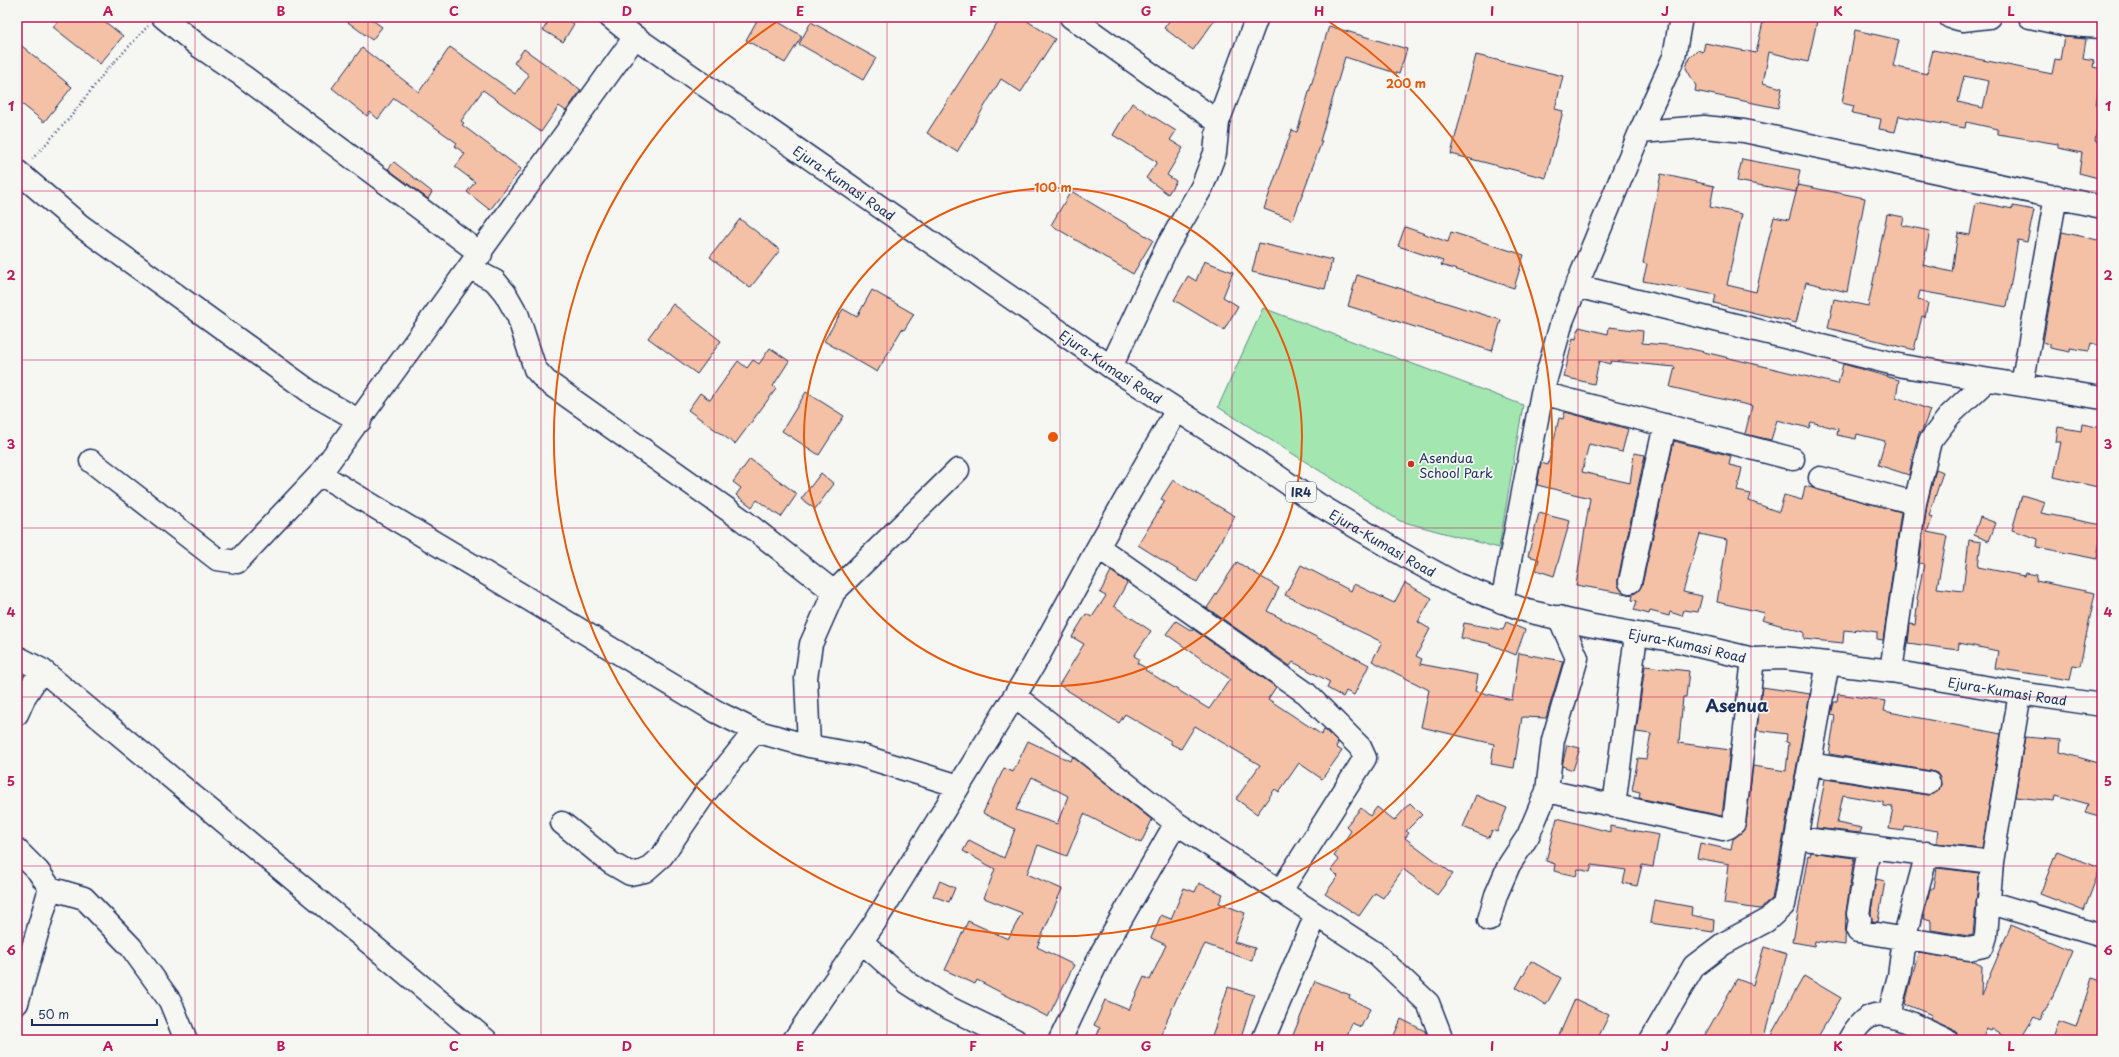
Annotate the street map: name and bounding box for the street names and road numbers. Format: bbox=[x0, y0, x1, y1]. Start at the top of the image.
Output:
street label: Ejura-Kumasi Road bbox=[790, 140, 899, 224]
street label: Ejura-Kumasi Road bbox=[1056, 325, 1166, 408]
road number: IR4 bbox=[1286, 482, 1316, 502]
street label: Ejura-Kumasi Road bbox=[1326, 504, 1440, 581]
street label: Ejura-Kumasi Road bbox=[1627, 623, 1748, 667]
street label: Ejura-Kumasi Road bbox=[1947, 671, 2068, 709]

